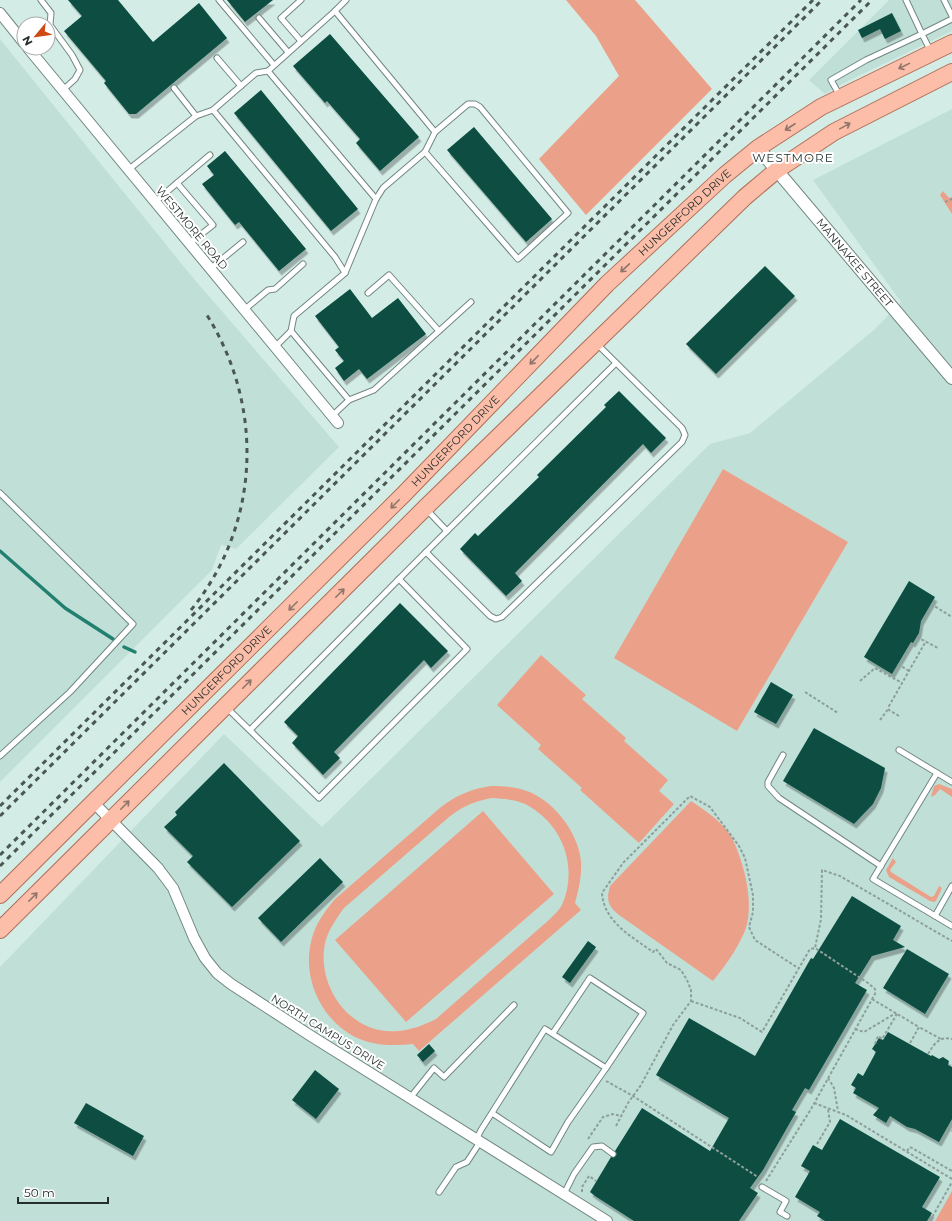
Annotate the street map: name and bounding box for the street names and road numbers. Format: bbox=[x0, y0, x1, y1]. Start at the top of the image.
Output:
street label: HUNGERFORD DRIVE bbox=[635, 166, 734, 259]
street label: WESTMORE ROAD bbox=[153, 184, 231, 272]
street label: MANNAKEE STREET bbox=[813, 215, 896, 310]
street label: HUNGERFORD DRIVE bbox=[408, 392, 503, 490]
street label: HUNGERFORD DRIVE bbox=[178, 622, 274, 718]
street label: NORTH CAMPUS DRIVE bbox=[269, 991, 387, 1073]

